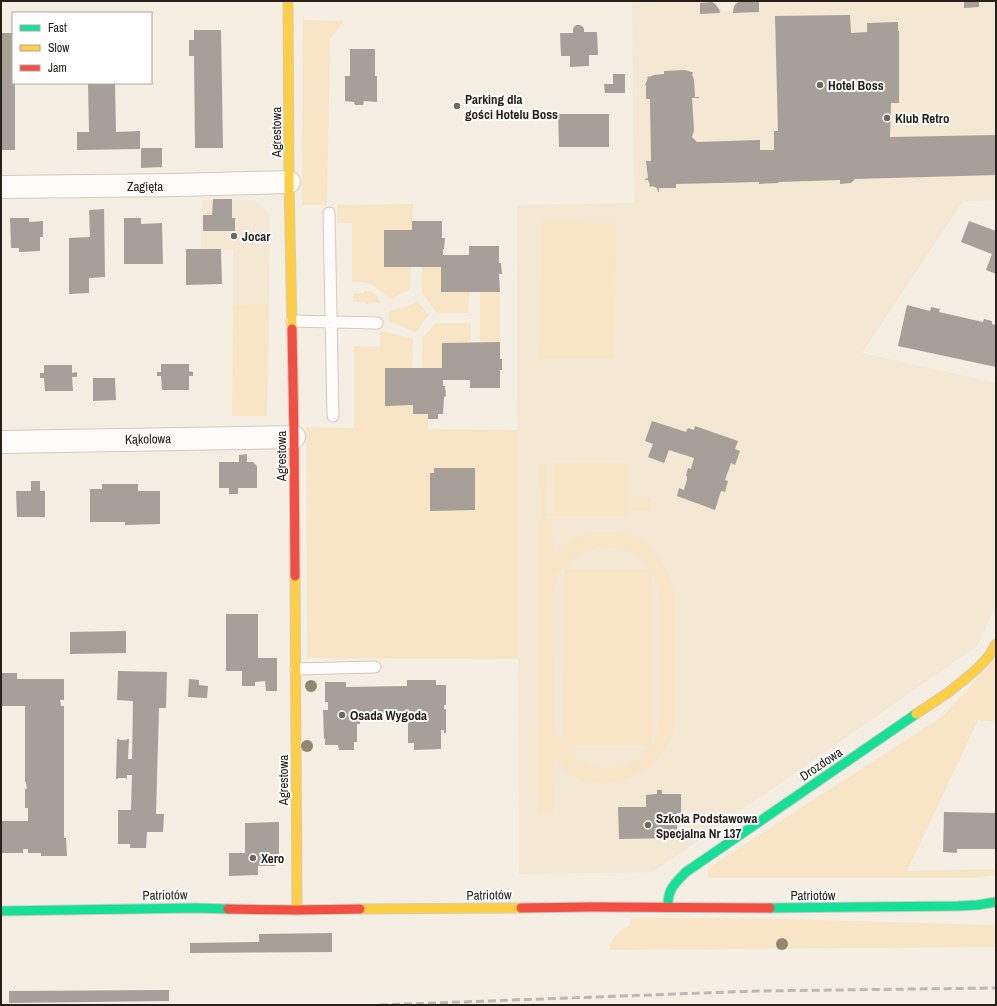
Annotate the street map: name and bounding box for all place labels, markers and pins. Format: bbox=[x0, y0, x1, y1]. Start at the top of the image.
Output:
place label: Hotel Boss bbox=[828, 77, 884, 94]
marker: Hotel Boss bbox=[815, 80, 825, 90]
place label: Parking dla gości Hotelu Boss bbox=[465, 91, 558, 123]
marker: Parking dla gości Hotelu Boss bbox=[452, 101, 462, 111]
place label: Klub Retro bbox=[895, 110, 949, 127]
marker: Klub Retro bbox=[882, 113, 892, 123]
place label: Jocar bbox=[242, 228, 271, 245]
marker: Jocar bbox=[229, 231, 239, 241]
place label: Osada Wygoda bbox=[350, 707, 427, 724]
marker: Osada Wygoda bbox=[337, 710, 347, 720]
place label: Szkoła Podstawowa Specjalna Nr 137 bbox=[656, 810, 757, 842]
marker: Szkoła Podstawowa Specjalna Nr 137 bbox=[643, 820, 653, 830]
place label: Xero bbox=[261, 850, 284, 867]
marker: Xero bbox=[248, 853, 258, 863]

